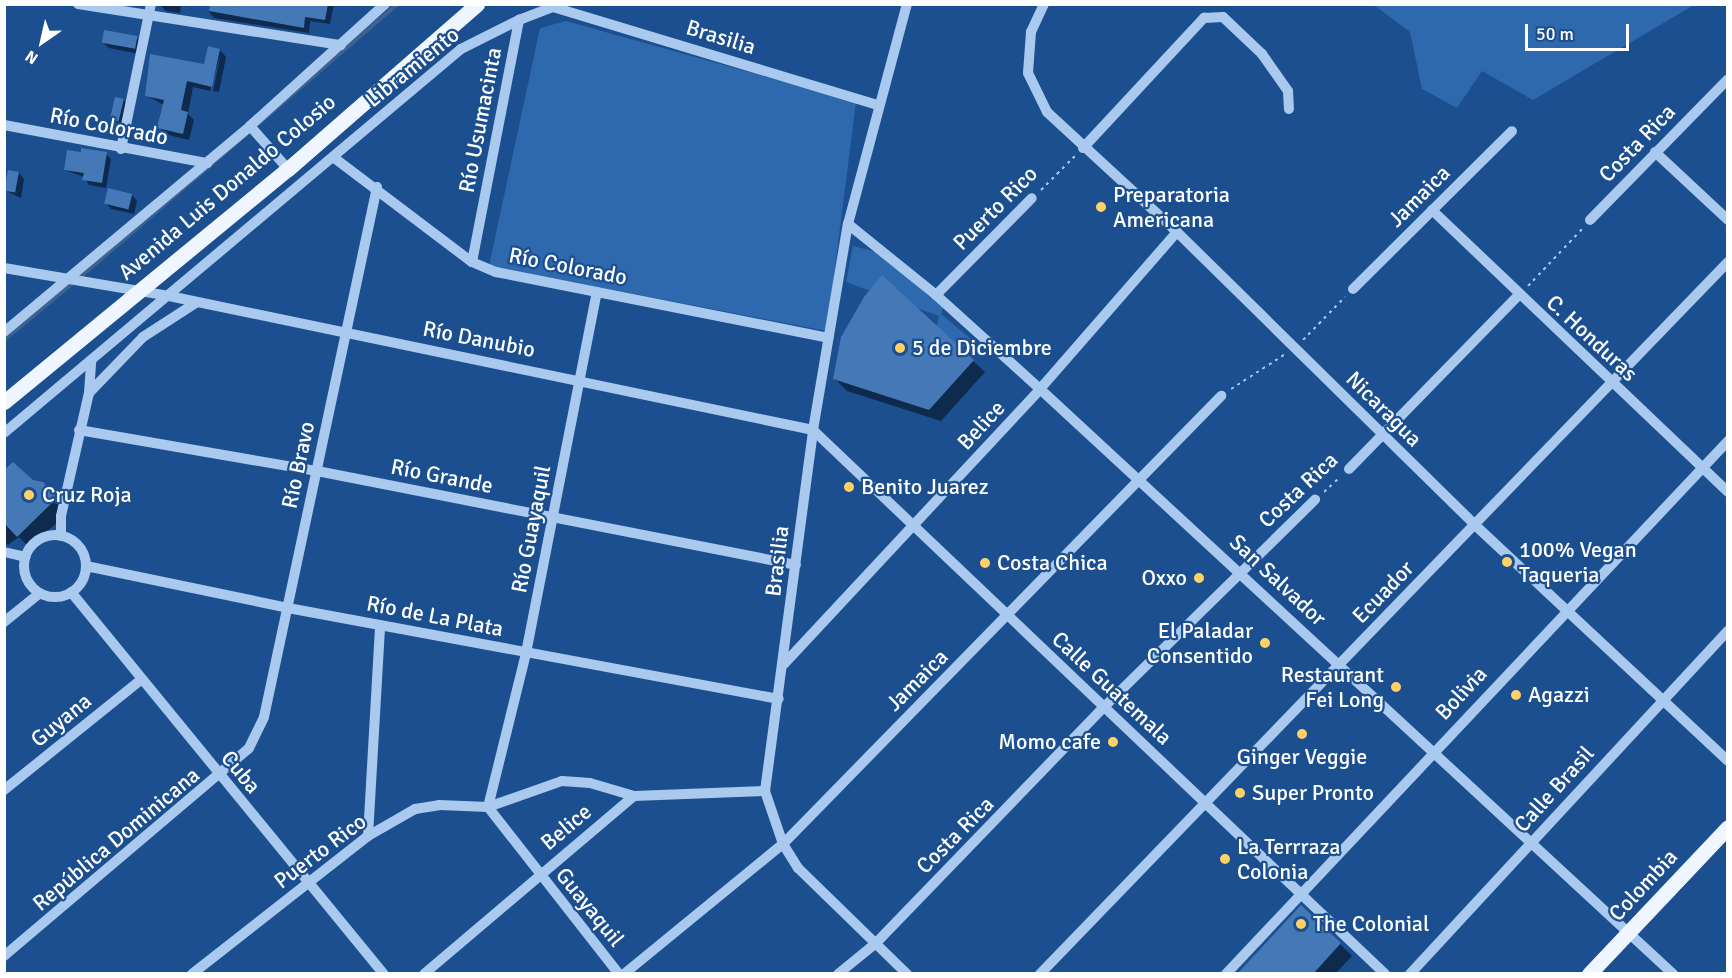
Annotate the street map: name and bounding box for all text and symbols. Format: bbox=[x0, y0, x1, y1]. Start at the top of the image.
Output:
north arrow bbox=[12, 12, 72, 72]
scale bar bbox=[1528, 12, 1632, 50]
street label: Brasilia bbox=[683, 14, 759, 60]
street label: Libramiento bbox=[360, 21, 464, 113]
text: 50 m bbox=[1536, 23, 1574, 45]
street label: Río Usumacinta bbox=[453, 45, 507, 195]
text: N bbox=[22, 46, 42, 68]
street label: Avenida Luis Donaldo Colosio bbox=[113, 88, 341, 286]
street label: Costa Rica bbox=[1593, 98, 1681, 188]
street label: Río Colorado bbox=[48, 102, 170, 150]
street label: Puerto Rico bbox=[947, 160, 1043, 256]
street label: Jamaica bbox=[1383, 160, 1455, 232]
place label: Preparatoria Americana bbox=[1113, 181, 1230, 232]
marker: Preparatoria Americana bbox=[1094, 200, 1108, 214]
street label: Río Colorado bbox=[507, 242, 629, 290]
street label: C. Honduras bbox=[1541, 289, 1643, 387]
street label: Río Danubio bbox=[421, 315, 537, 363]
place label: 5 de Diciembre bbox=[912, 335, 1052, 361]
marker: 5 de Diciembre bbox=[893, 341, 907, 355]
street label: Nicaragua bbox=[1341, 366, 1427, 452]
street label: Belice bbox=[952, 395, 1010, 455]
street label: Río Bravo bbox=[276, 419, 320, 511]
street label: Costa Rica bbox=[1253, 447, 1343, 533]
street label: Río Grande bbox=[389, 453, 495, 499]
street label: Río Guayaquil bbox=[506, 463, 556, 595]
place label: Benito Juarez bbox=[861, 474, 989, 500]
marker: Benito Juarez bbox=[842, 480, 856, 494]
place label: Cruz Roja bbox=[42, 482, 132, 508]
marker: Cruz Roja bbox=[20, 486, 38, 504]
street label: Brasilia bbox=[760, 524, 794, 598]
street label: San Salvador bbox=[1224, 529, 1332, 631]
place label: 100% Vegan Taqueria bbox=[1519, 536, 1637, 588]
place label: Costa Chica bbox=[997, 550, 1108, 576]
street label: Ecuador bbox=[1347, 555, 1419, 629]
marker: 100% Vegan Taqueria bbox=[1500, 555, 1514, 569]
marker: Costa Chica bbox=[978, 556, 992, 570]
place label: Oxxo bbox=[1142, 565, 1187, 591]
marker: Oxxo bbox=[1192, 571, 1206, 585]
street label: Río de La Plata bbox=[364, 590, 506, 642]
place label: El Paladar Consentido bbox=[1147, 617, 1253, 668]
street label: Calle Guatemala bbox=[1046, 626, 1178, 750]
marker: El Paladar Consentido bbox=[1258, 636, 1272, 650]
street label: Jamaica bbox=[881, 644, 953, 716]
place label: Restaurant Fei Long bbox=[1281, 661, 1384, 712]
street label: Bolivia bbox=[1430, 661, 1492, 725]
marker: Restaurant Fei Long bbox=[1389, 680, 1403, 694]
place label: Agazzi bbox=[1528, 682, 1590, 708]
street label: Guyana bbox=[25, 688, 97, 752]
marker: Agazzi bbox=[1509, 688, 1523, 702]
marker: Ginger Veggie bbox=[1295, 727, 1309, 741]
place label: Momo cafe bbox=[998, 729, 1101, 755]
marker: Momo cafe bbox=[1106, 735, 1120, 749]
street label: Calle Brasil bbox=[1508, 740, 1600, 838]
place label: Ginger Veggie bbox=[1237, 744, 1367, 770]
street label: Cuba bbox=[215, 745, 267, 799]
street label: República Dominicana bbox=[27, 761, 205, 917]
place label: Super Pronto bbox=[1252, 780, 1374, 806]
marker: Super Pronto bbox=[1233, 786, 1247, 800]
street label: Costa Rica bbox=[911, 791, 999, 879]
street label: Belice bbox=[535, 798, 597, 856]
street label: Puerto Rico bbox=[269, 808, 371, 894]
place label: La Terrraza Colonia bbox=[1237, 833, 1341, 884]
street label: Colombia bbox=[1603, 844, 1683, 926]
marker: La Terrraza Colonia bbox=[1218, 852, 1232, 866]
street label: Guayaquil bbox=[550, 862, 630, 952]
place label: The Colonial bbox=[1313, 911, 1429, 937]
marker: The Colonial bbox=[1294, 917, 1308, 931]

